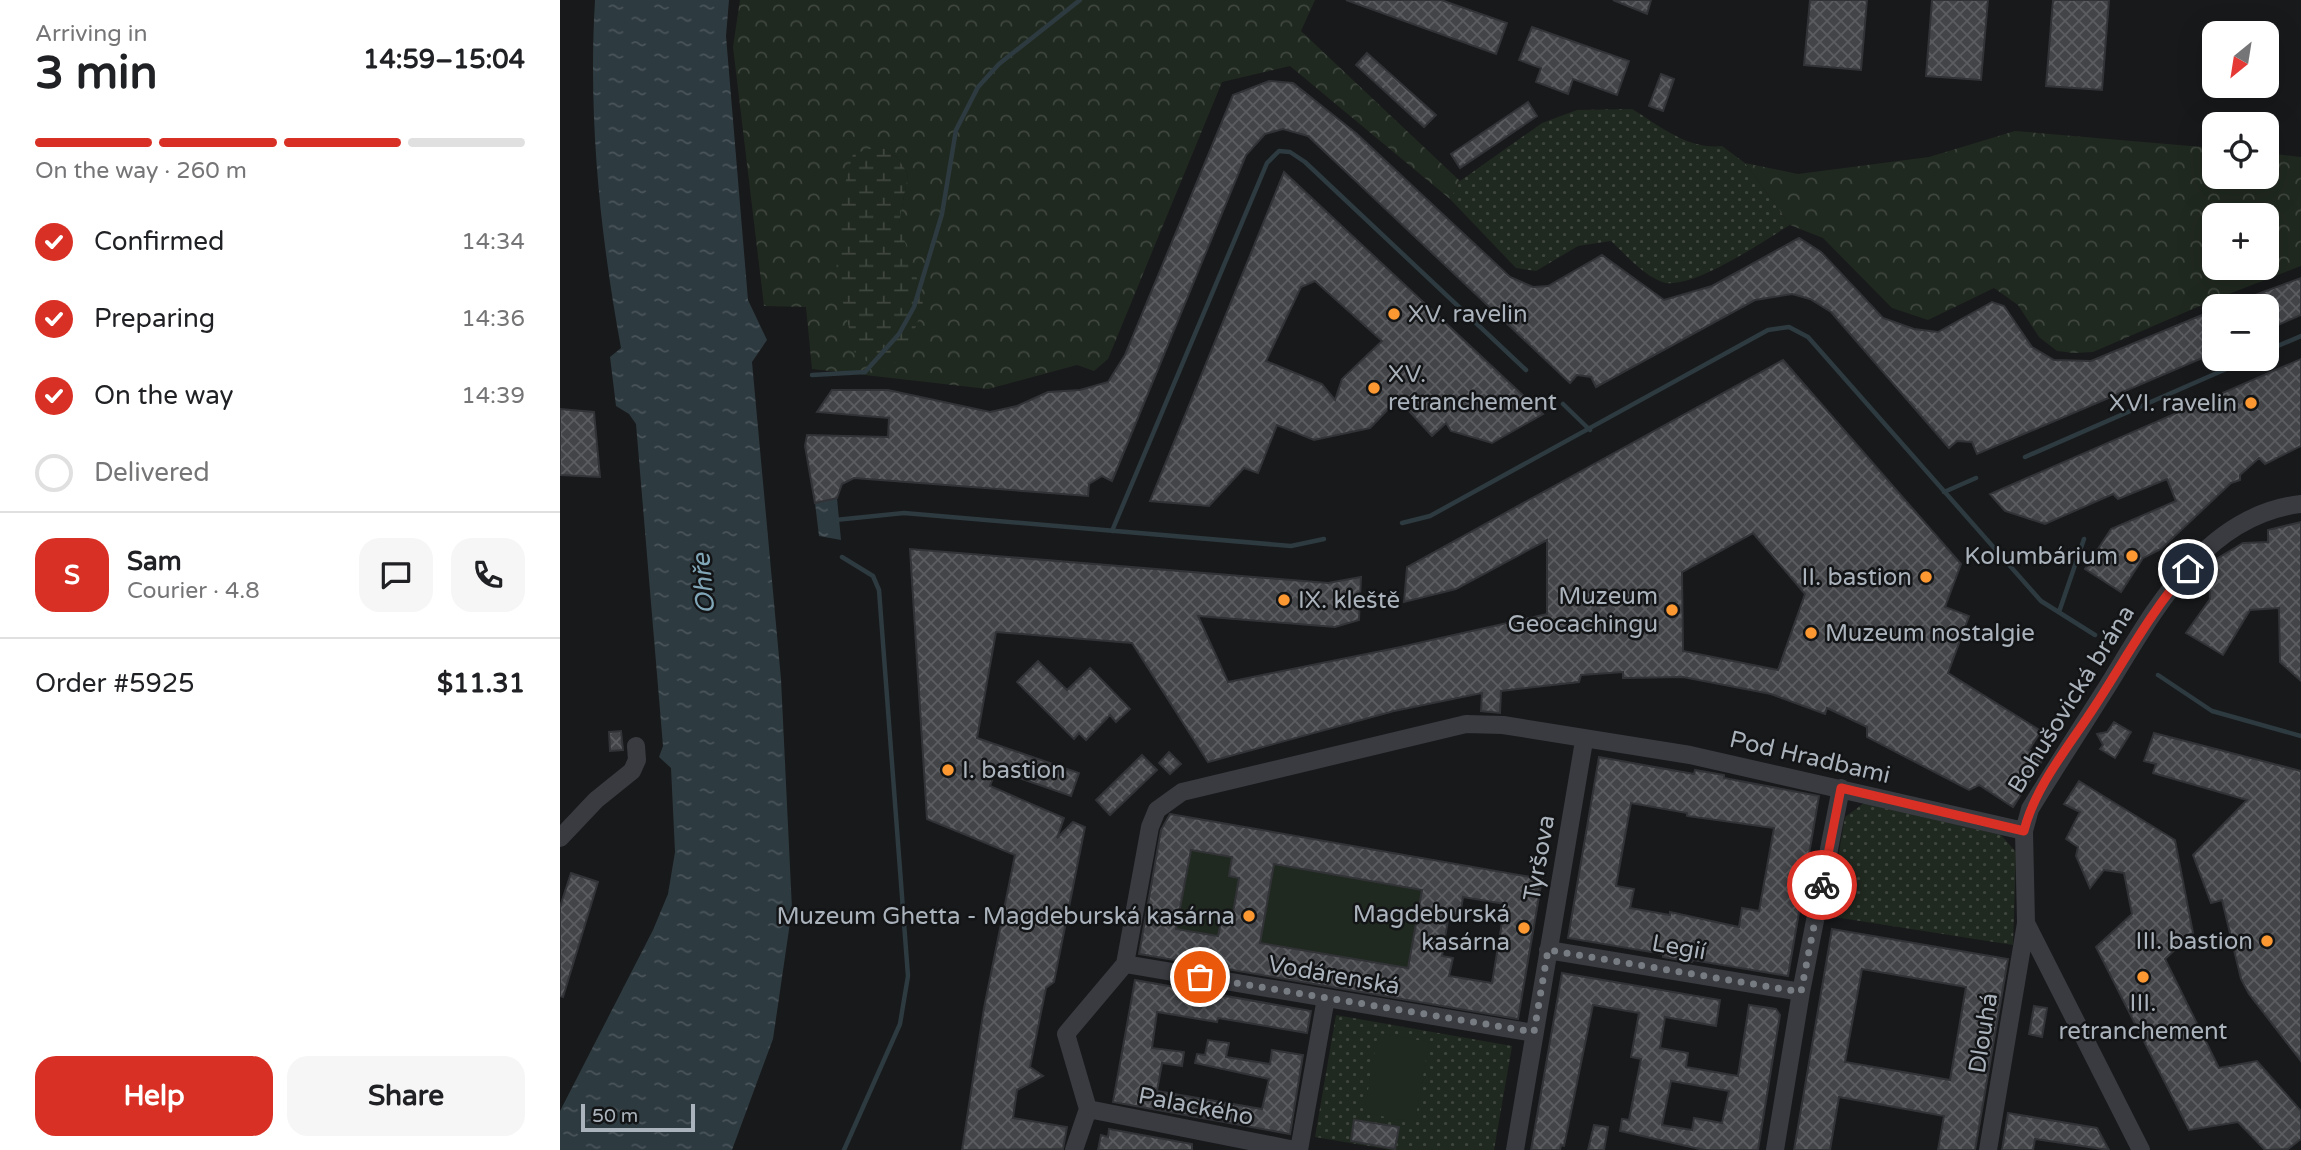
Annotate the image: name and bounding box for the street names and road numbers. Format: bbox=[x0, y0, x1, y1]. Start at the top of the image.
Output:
street label: Bohušovická brána bbox=[2002, 600, 2141, 799]
street label: Pod Hradbami bbox=[1727, 725, 1893, 790]
street label: Tyršova bbox=[1518, 813, 1561, 903]
street label: Legií bbox=[1650, 928, 1708, 967]
street label: Vodárenská bbox=[1266, 950, 1402, 1001]
street label: Dlouhá bbox=[1963, 991, 2004, 1075]
street label: Palackého bbox=[1136, 1081, 1256, 1132]

